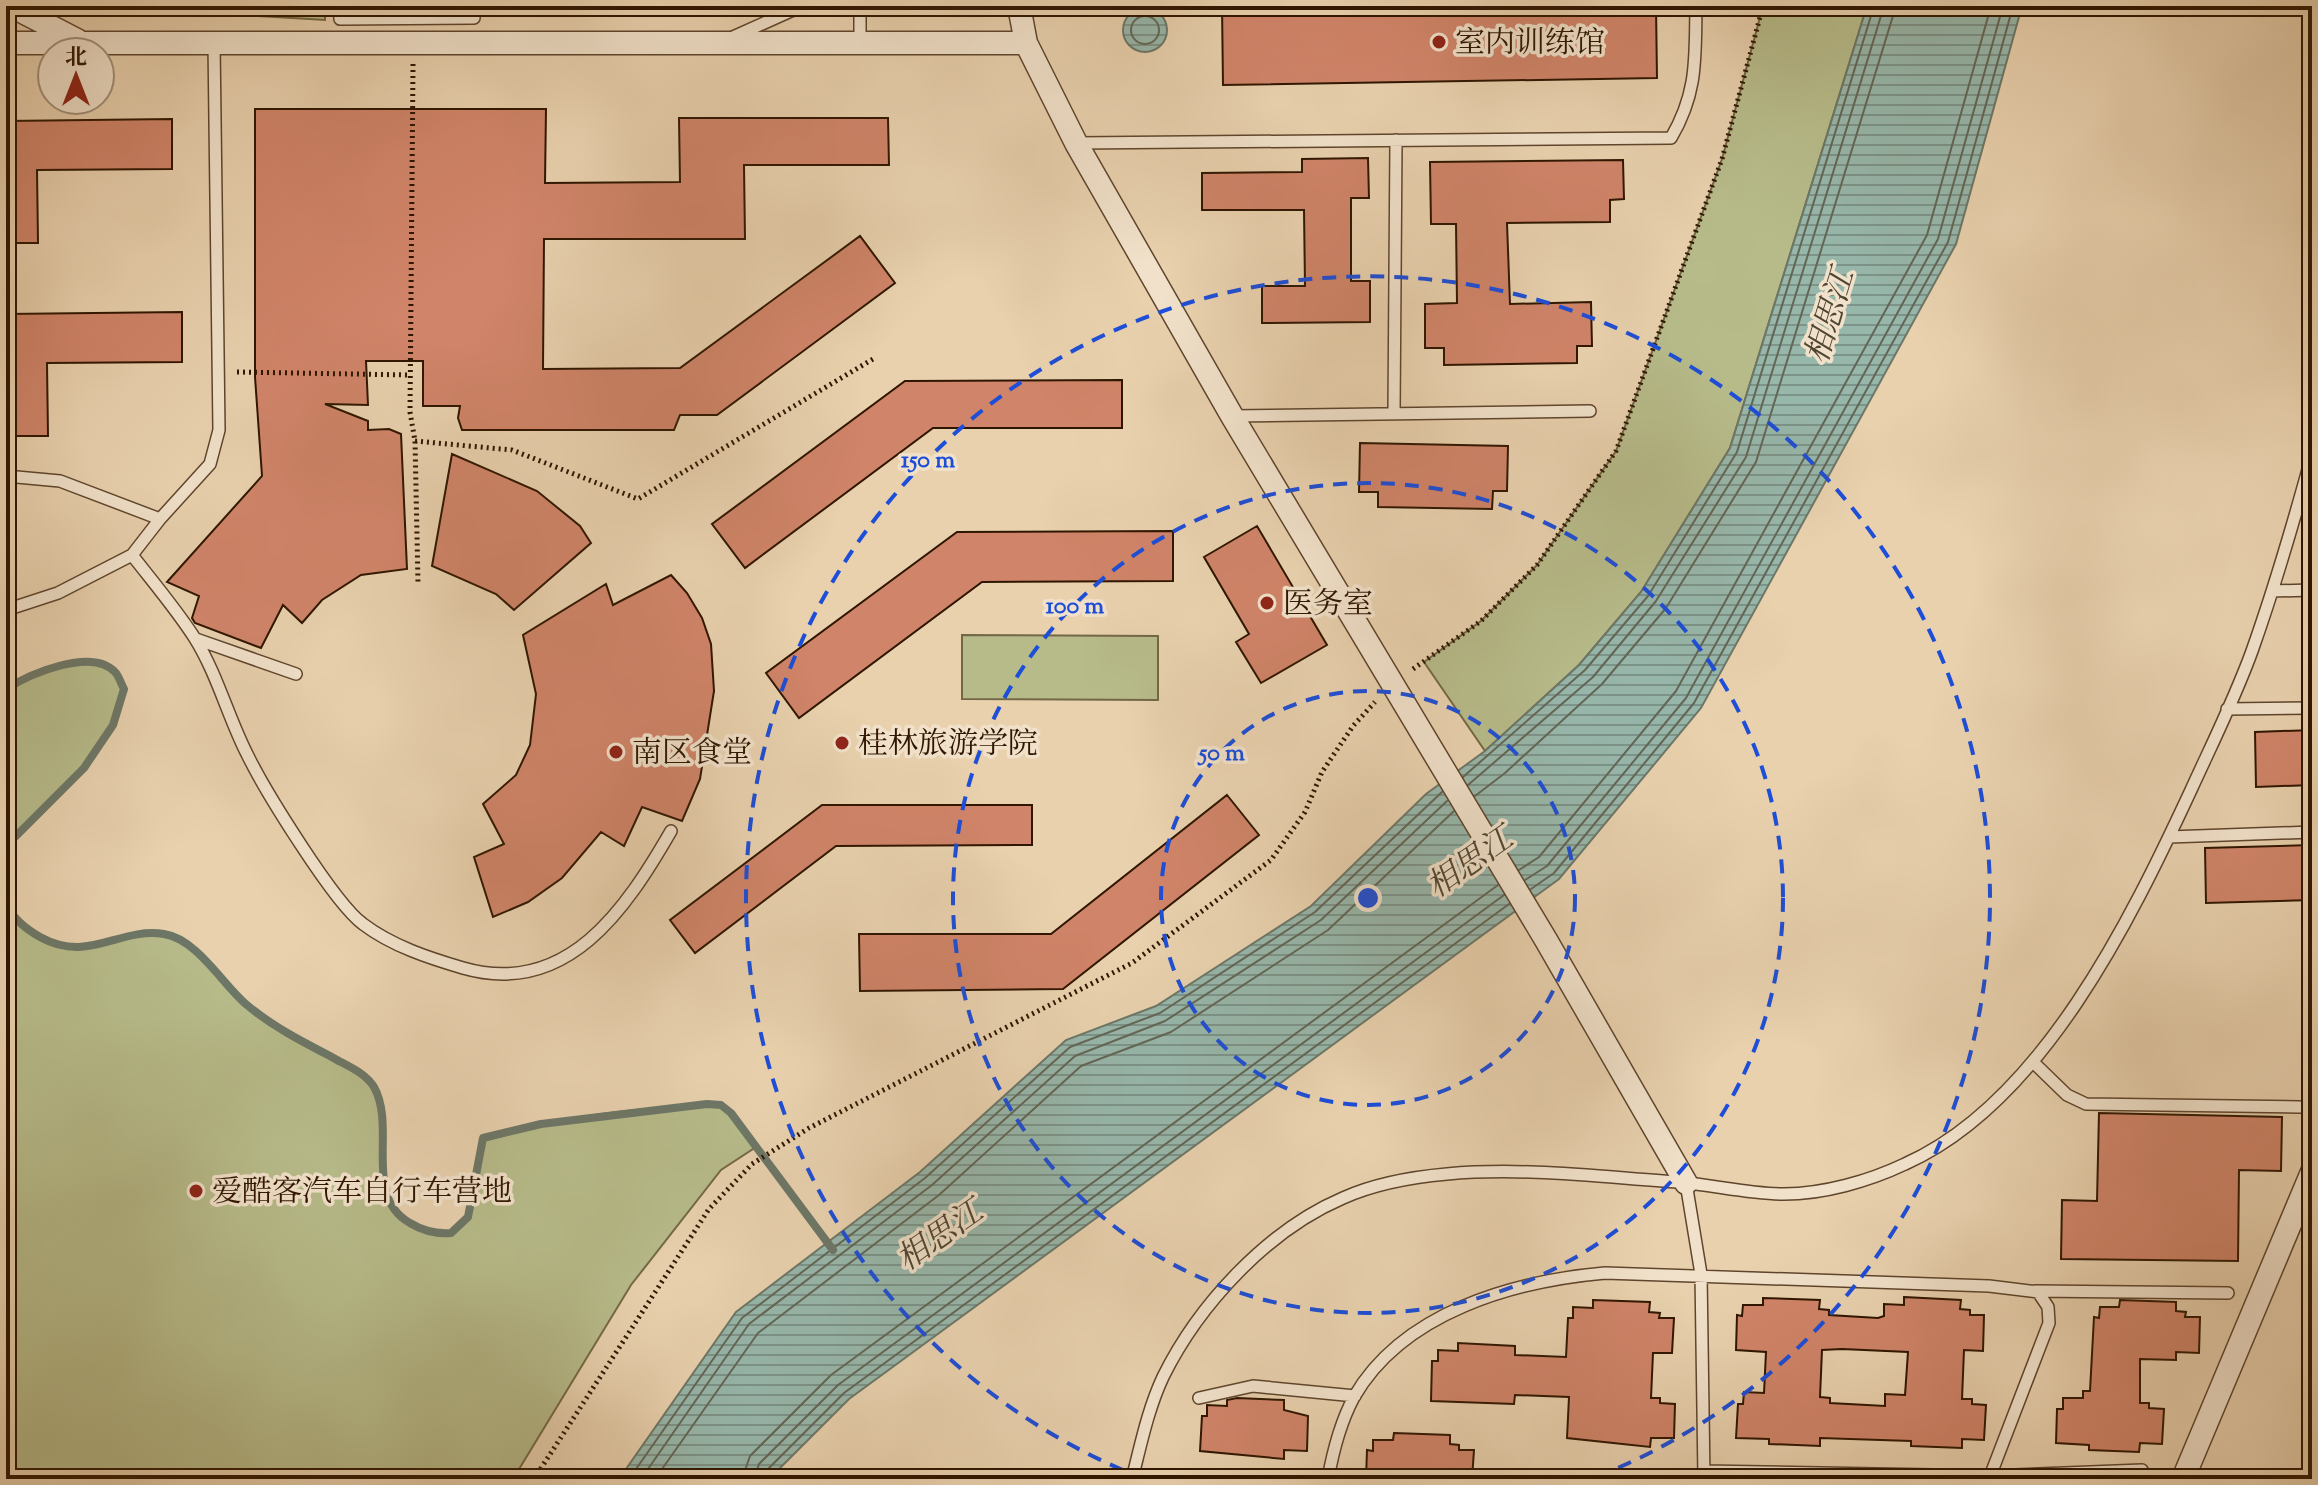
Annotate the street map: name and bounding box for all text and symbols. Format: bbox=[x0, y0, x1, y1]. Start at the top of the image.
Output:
place label: 室内训练馆 bbox=[1455, 23, 1605, 66]
marker: 室内训练馆 bbox=[1430, 33, 1448, 51]
north arrow bbox=[36, 36, 116, 116]
text: 北 bbox=[65, 43, 87, 75]
water label: 相思江 bbox=[1796, 260, 1869, 370]
text: 150 m bbox=[901, 444, 955, 478]
place label: 医务室 bbox=[1283, 584, 1373, 627]
text: 100 m bbox=[1046, 590, 1104, 624]
marker: 医务室 bbox=[1258, 594, 1276, 612]
place label: 桂林旅游学院 bbox=[858, 724, 1038, 767]
place label: 南区食堂 bbox=[632, 733, 752, 776]
marker: 桂林旅游学院 bbox=[833, 734, 851, 752]
text: 50 m bbox=[1197, 737, 1245, 771]
marker: 南区食堂 bbox=[607, 743, 625, 761]
water label: 相思江 bbox=[1418, 816, 1527, 911]
centre of rings bbox=[1354, 884, 1382, 912]
place label: 爱酷客汽车自行车营地 bbox=[212, 1172, 512, 1215]
marker: 爱酷客汽车自行车营地 bbox=[187, 1182, 205, 1200]
water label: 相思江 bbox=[888, 1189, 997, 1284]

